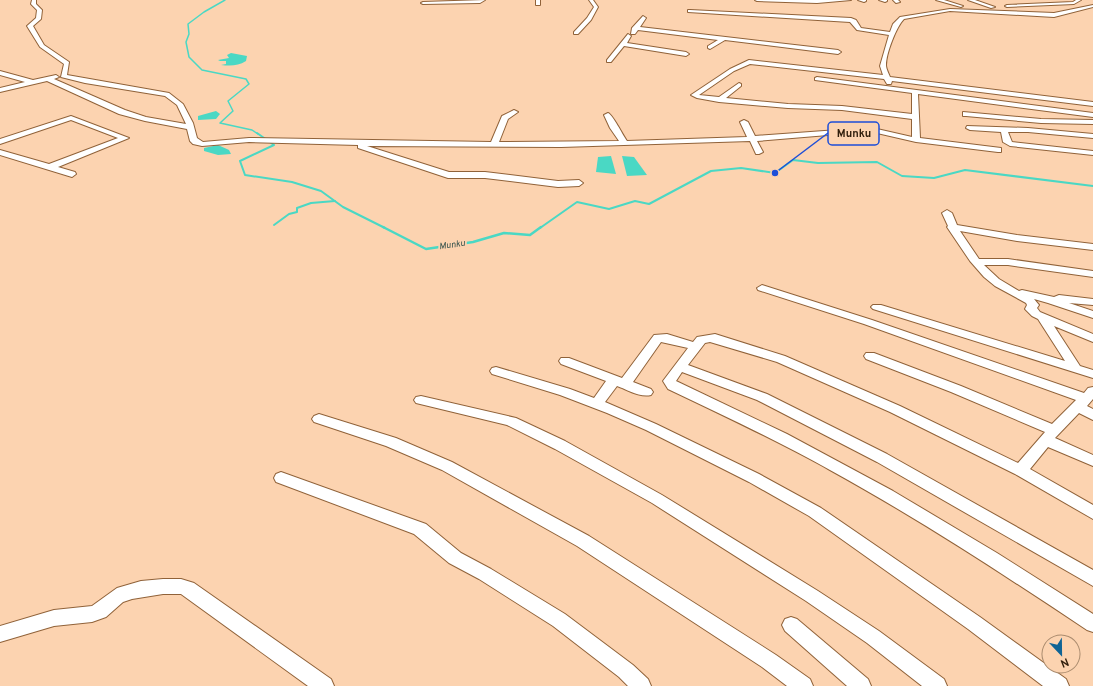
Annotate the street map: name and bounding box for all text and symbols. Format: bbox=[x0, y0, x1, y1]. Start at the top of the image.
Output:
callout: Munku bbox=[828, 122, 879, 145]
text: Munku bbox=[837, 127, 871, 141]
water label: Munku bbox=[438, 238, 466, 252]
north arrow bbox=[1041, 634, 1081, 674]
text: N bbox=[1058, 654, 1071, 670]

